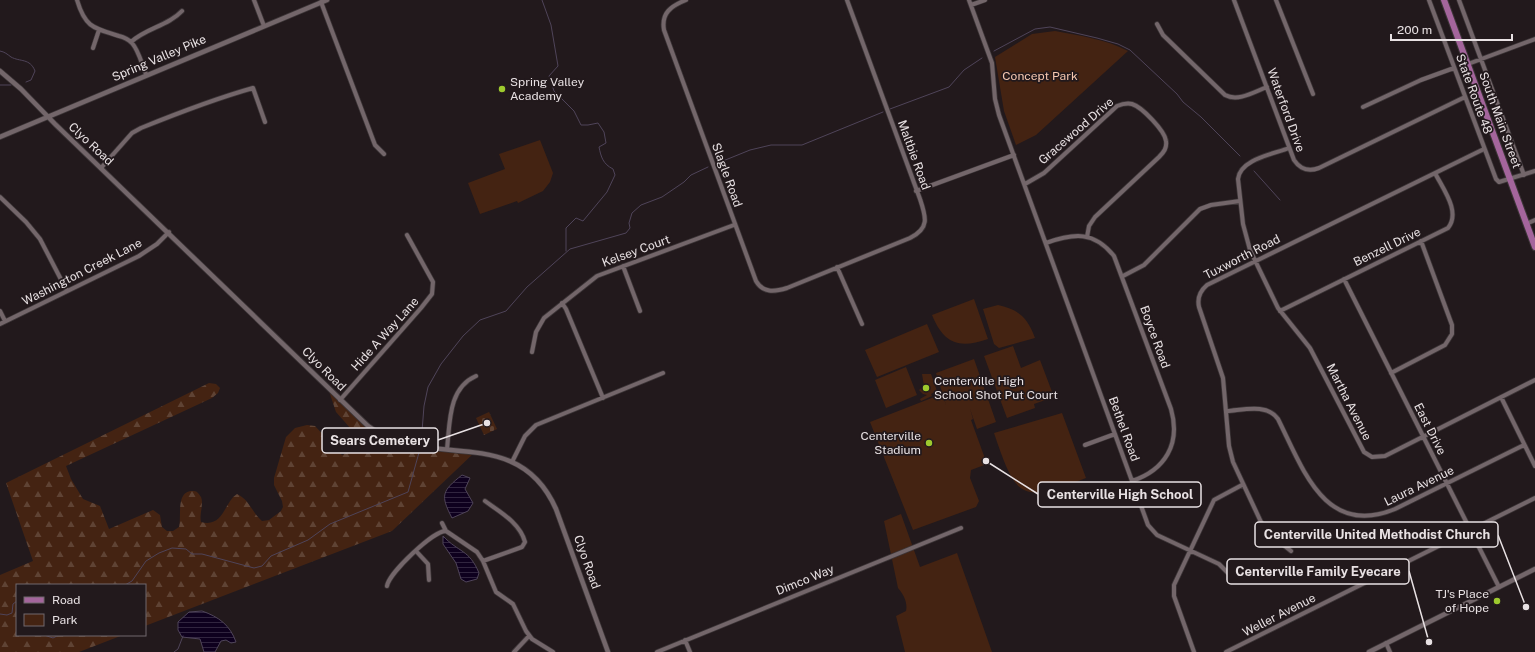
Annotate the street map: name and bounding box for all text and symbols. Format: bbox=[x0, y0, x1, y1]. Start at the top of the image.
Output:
scale bar bbox=[1391, 16, 1512, 42]
text: 200 m bbox=[1397, 23, 1432, 37]
street label: Spring Valley Pike bbox=[110, 32, 208, 84]
street label: State Route 48 bbox=[1453, 52, 1495, 136]
street label: Waterford Drive bbox=[1264, 66, 1308, 154]
park label: Concept Park bbox=[1002, 69, 1078, 83]
street label: South Main Street bbox=[1476, 70, 1524, 170]
place label: Spring Valley Academy bbox=[510, 75, 585, 103]
marker: Spring Valley Academy bbox=[497, 84, 507, 94]
street label: Gracewood Drive bbox=[1036, 95, 1116, 167]
street label: Maltbie Road bbox=[895, 118, 933, 192]
street label: Clyo Road bbox=[66, 120, 116, 168]
street label: Slagle Road bbox=[709, 141, 745, 209]
street label: Benzell Drive bbox=[1351, 225, 1423, 269]
street label: Kelsey Court bbox=[600, 232, 672, 270]
street label: Tuxworth Road bbox=[1202, 232, 1282, 282]
street label: Washington Creek Lane bbox=[20, 236, 144, 308]
street label: Hide A Way Lane bbox=[348, 294, 422, 374]
street label: Boyce Road bbox=[1137, 304, 1173, 370]
street label: Clyo Road bbox=[299, 344, 349, 394]
street label: Martha Avenue bbox=[1324, 361, 1374, 443]
place label: Centerville High School Shot Put Court bbox=[934, 374, 1058, 402]
marker: Centerville High School Shot Put Court bbox=[921, 383, 931, 393]
street label: Bethel Road bbox=[1106, 395, 1142, 463]
street label: East Drive bbox=[1411, 401, 1449, 457]
callout: Sears Cemetery bbox=[322, 428, 438, 453]
place label: Centerville Stadium bbox=[860, 429, 921, 457]
text: Sears Cemetery bbox=[330, 433, 431, 448]
marker: Centerville Stadium bbox=[924, 438, 934, 448]
street label: Laura Avenue bbox=[1382, 463, 1456, 509]
callout: Centerville High School bbox=[1038, 482, 1201, 507]
text: Centerville High School bbox=[1047, 487, 1193, 502]
callout: Centerville United Methodist Church bbox=[1255, 522, 1498, 547]
text: Centerville United Methodist Church bbox=[1264, 527, 1490, 542]
street label: Clyo Road bbox=[571, 533, 603, 591]
callout: Centerville Family Eyecare bbox=[1227, 559, 1409, 584]
street label: Dimco Way bbox=[774, 562, 837, 598]
text: Centerville Family Eyecare bbox=[1235, 564, 1401, 579]
legend bbox=[16, 584, 146, 636]
place label: TJ's Place of Hope bbox=[1436, 587, 1489, 615]
street label: Weller Avenue bbox=[1240, 590, 1318, 639]
text: Road bbox=[52, 593, 80, 607]
marker: TJ's Place of Hope bbox=[1492, 596, 1502, 606]
text: Park bbox=[52, 613, 78, 627]

